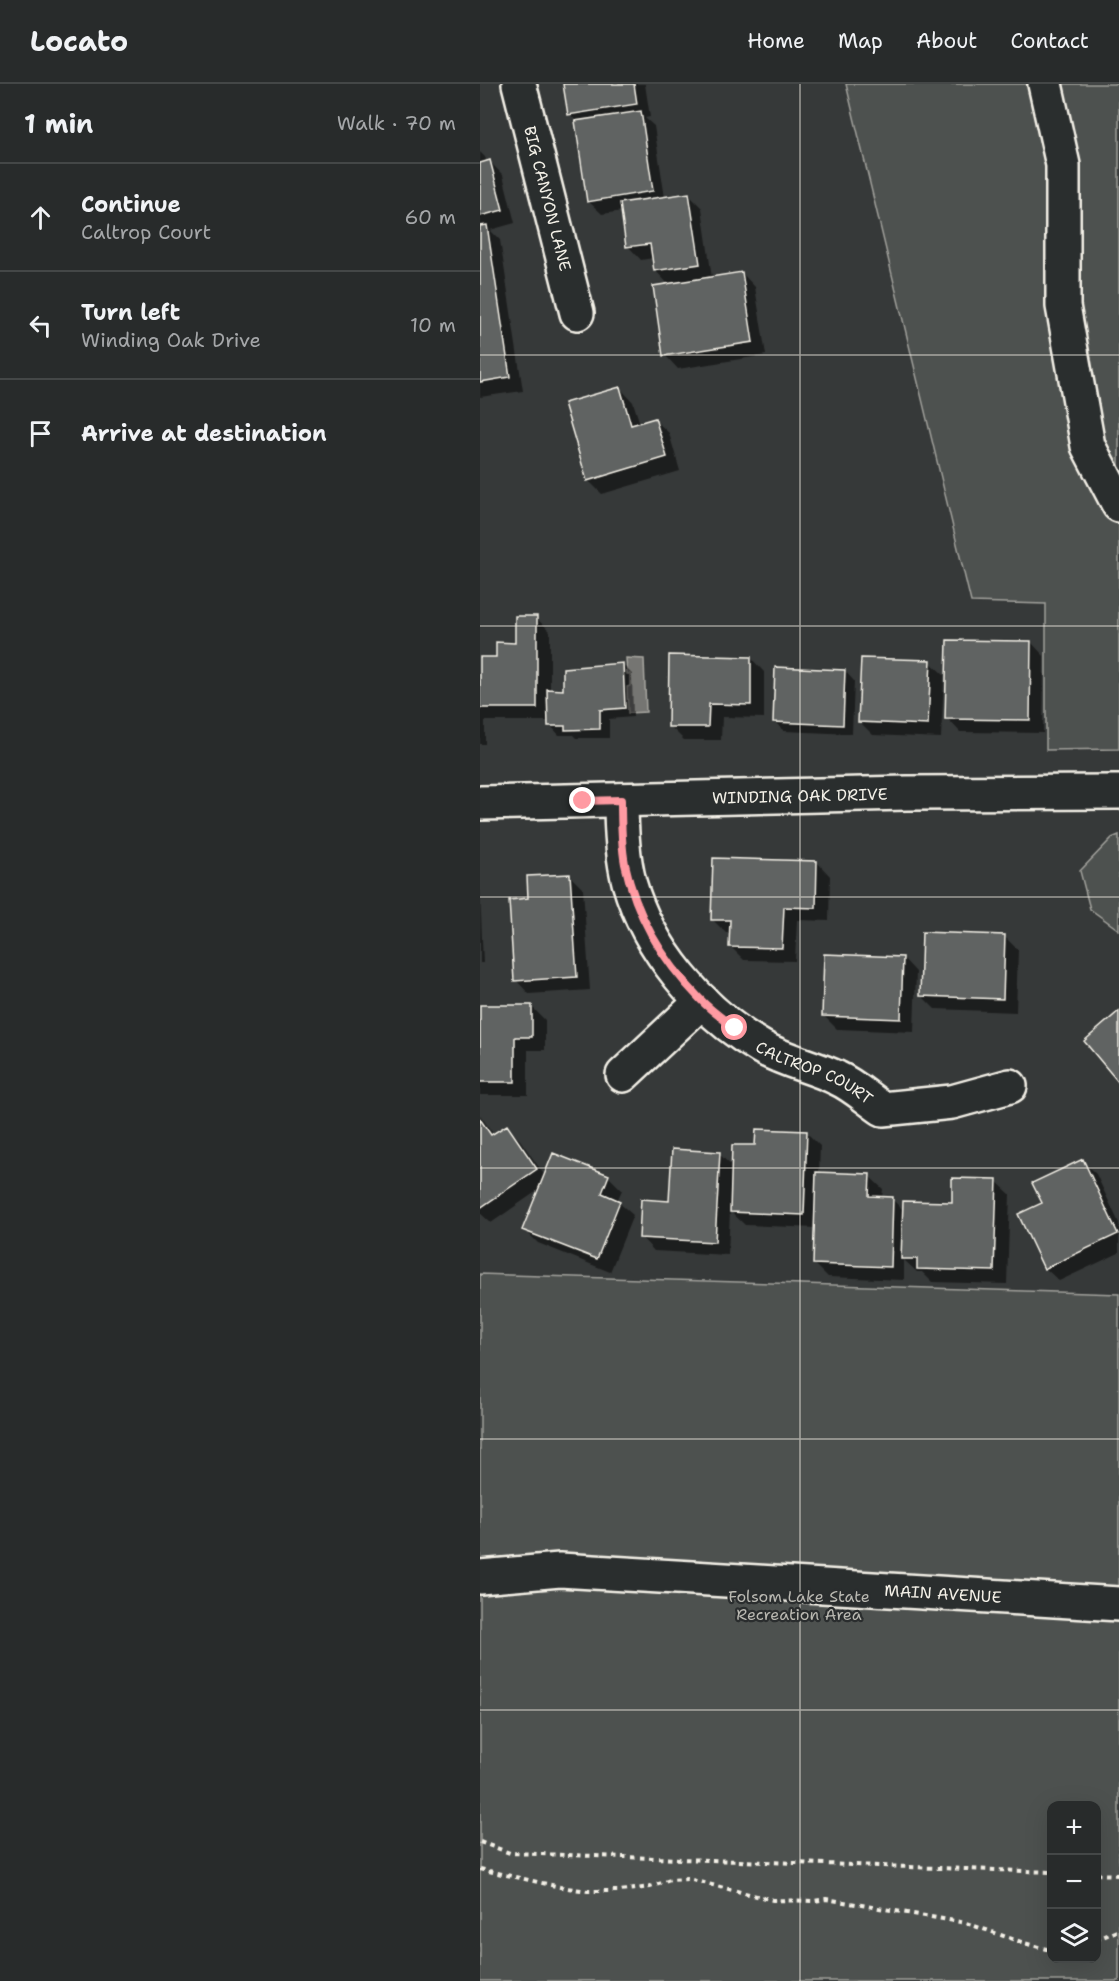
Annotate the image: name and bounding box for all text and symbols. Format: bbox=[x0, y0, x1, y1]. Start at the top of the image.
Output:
text: Locato bbox=[30, 22, 128, 60]
text: Home bbox=[747, 27, 805, 55]
text: Map bbox=[838, 27, 883, 55]
text: About bbox=[916, 27, 977, 55]
text: Contact bbox=[1010, 27, 1089, 55]
text: 1 min bbox=[24, 106, 93, 141]
text: Walk · 70 m bbox=[337, 110, 456, 136]
street label: BIG CANYON LANE bbox=[519, 124, 576, 273]
text: Continue bbox=[81, 190, 181, 219]
icon: ahead bbox=[24, 201, 57, 234]
text: 60 m bbox=[404, 204, 456, 230]
text: Caltrop Court bbox=[81, 219, 211, 245]
text: Turn left bbox=[81, 298, 180, 327]
icon: left bbox=[24, 309, 57, 342]
text: 10 m bbox=[410, 312, 456, 338]
text: Winding Oak Drive bbox=[81, 327, 261, 353]
icon: arrive bbox=[24, 417, 57, 450]
text: Arrive at destination bbox=[81, 419, 327, 448]
street label: WINDING OAK DRIVE bbox=[712, 783, 888, 809]
route end bbox=[569, 787, 595, 813]
route start bbox=[721, 1014, 747, 1040]
street label: CALTROP COURT bbox=[752, 1036, 877, 1109]
street label: MAIN AVENUE bbox=[884, 1580, 1002, 1608]
park label: Folsom Lake State Recreation Area bbox=[728, 1586, 870, 1625]
map controls bbox=[1047, 1801, 1101, 1963]
button: + bbox=[1047, 1801, 1101, 1855]
button: − bbox=[1047, 1855, 1101, 1909]
button: layers bbox=[1047, 1909, 1101, 1963]

